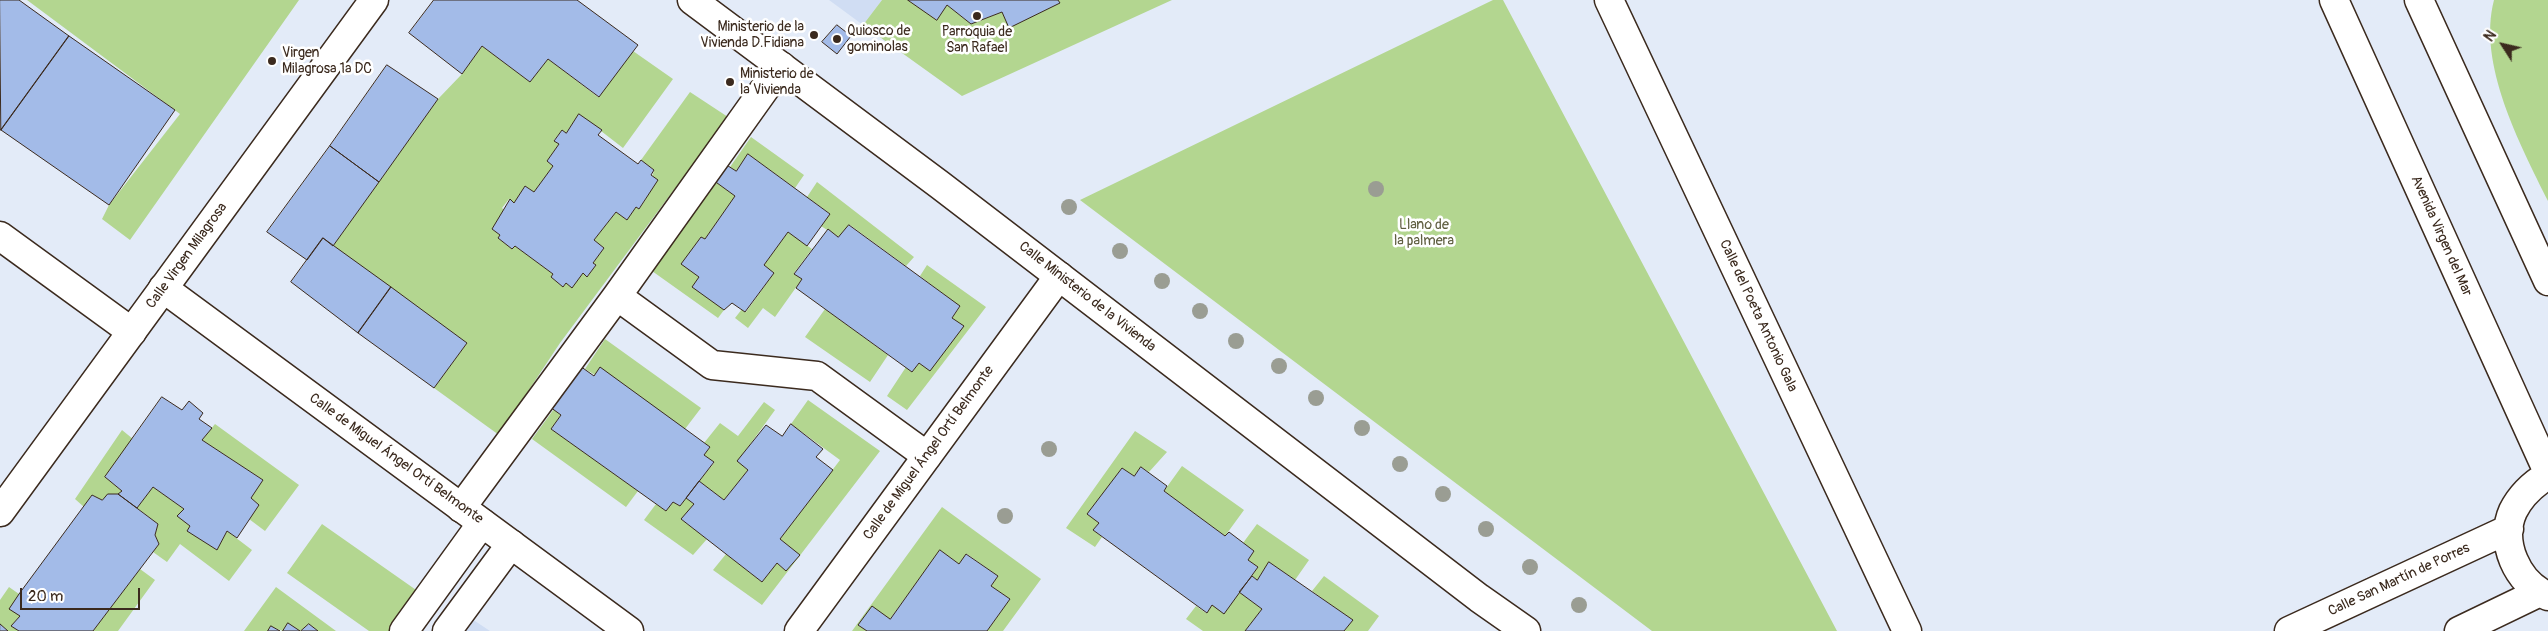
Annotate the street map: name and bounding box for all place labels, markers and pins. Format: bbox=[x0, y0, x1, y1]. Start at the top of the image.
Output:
marker: Parroquia de San Rafael bbox=[971, 10, 983, 22]
place label: Ministerio de la Vivienda D.Fidiana bbox=[700, 19, 804, 52]
place label: Quiosco de gominolas bbox=[847, 23, 910, 56]
place label: Parroquia de San Rafael bbox=[942, 24, 1012, 56]
marker: Ministerio de la Vivienda D.Fidiana bbox=[808, 29, 820, 41]
marker: Quiosco de gominolas bbox=[831, 33, 843, 45]
place label: Virgen Milagrosa 1ª DC bbox=[282, 45, 372, 78]
marker: Virgen Milagrosa 1ª DC bbox=[266, 55, 278, 67]
place label: Ministerio de la Vivienda bbox=[740, 66, 814, 98]
marker: Ministerio de la Vivienda bbox=[724, 76, 736, 88]

